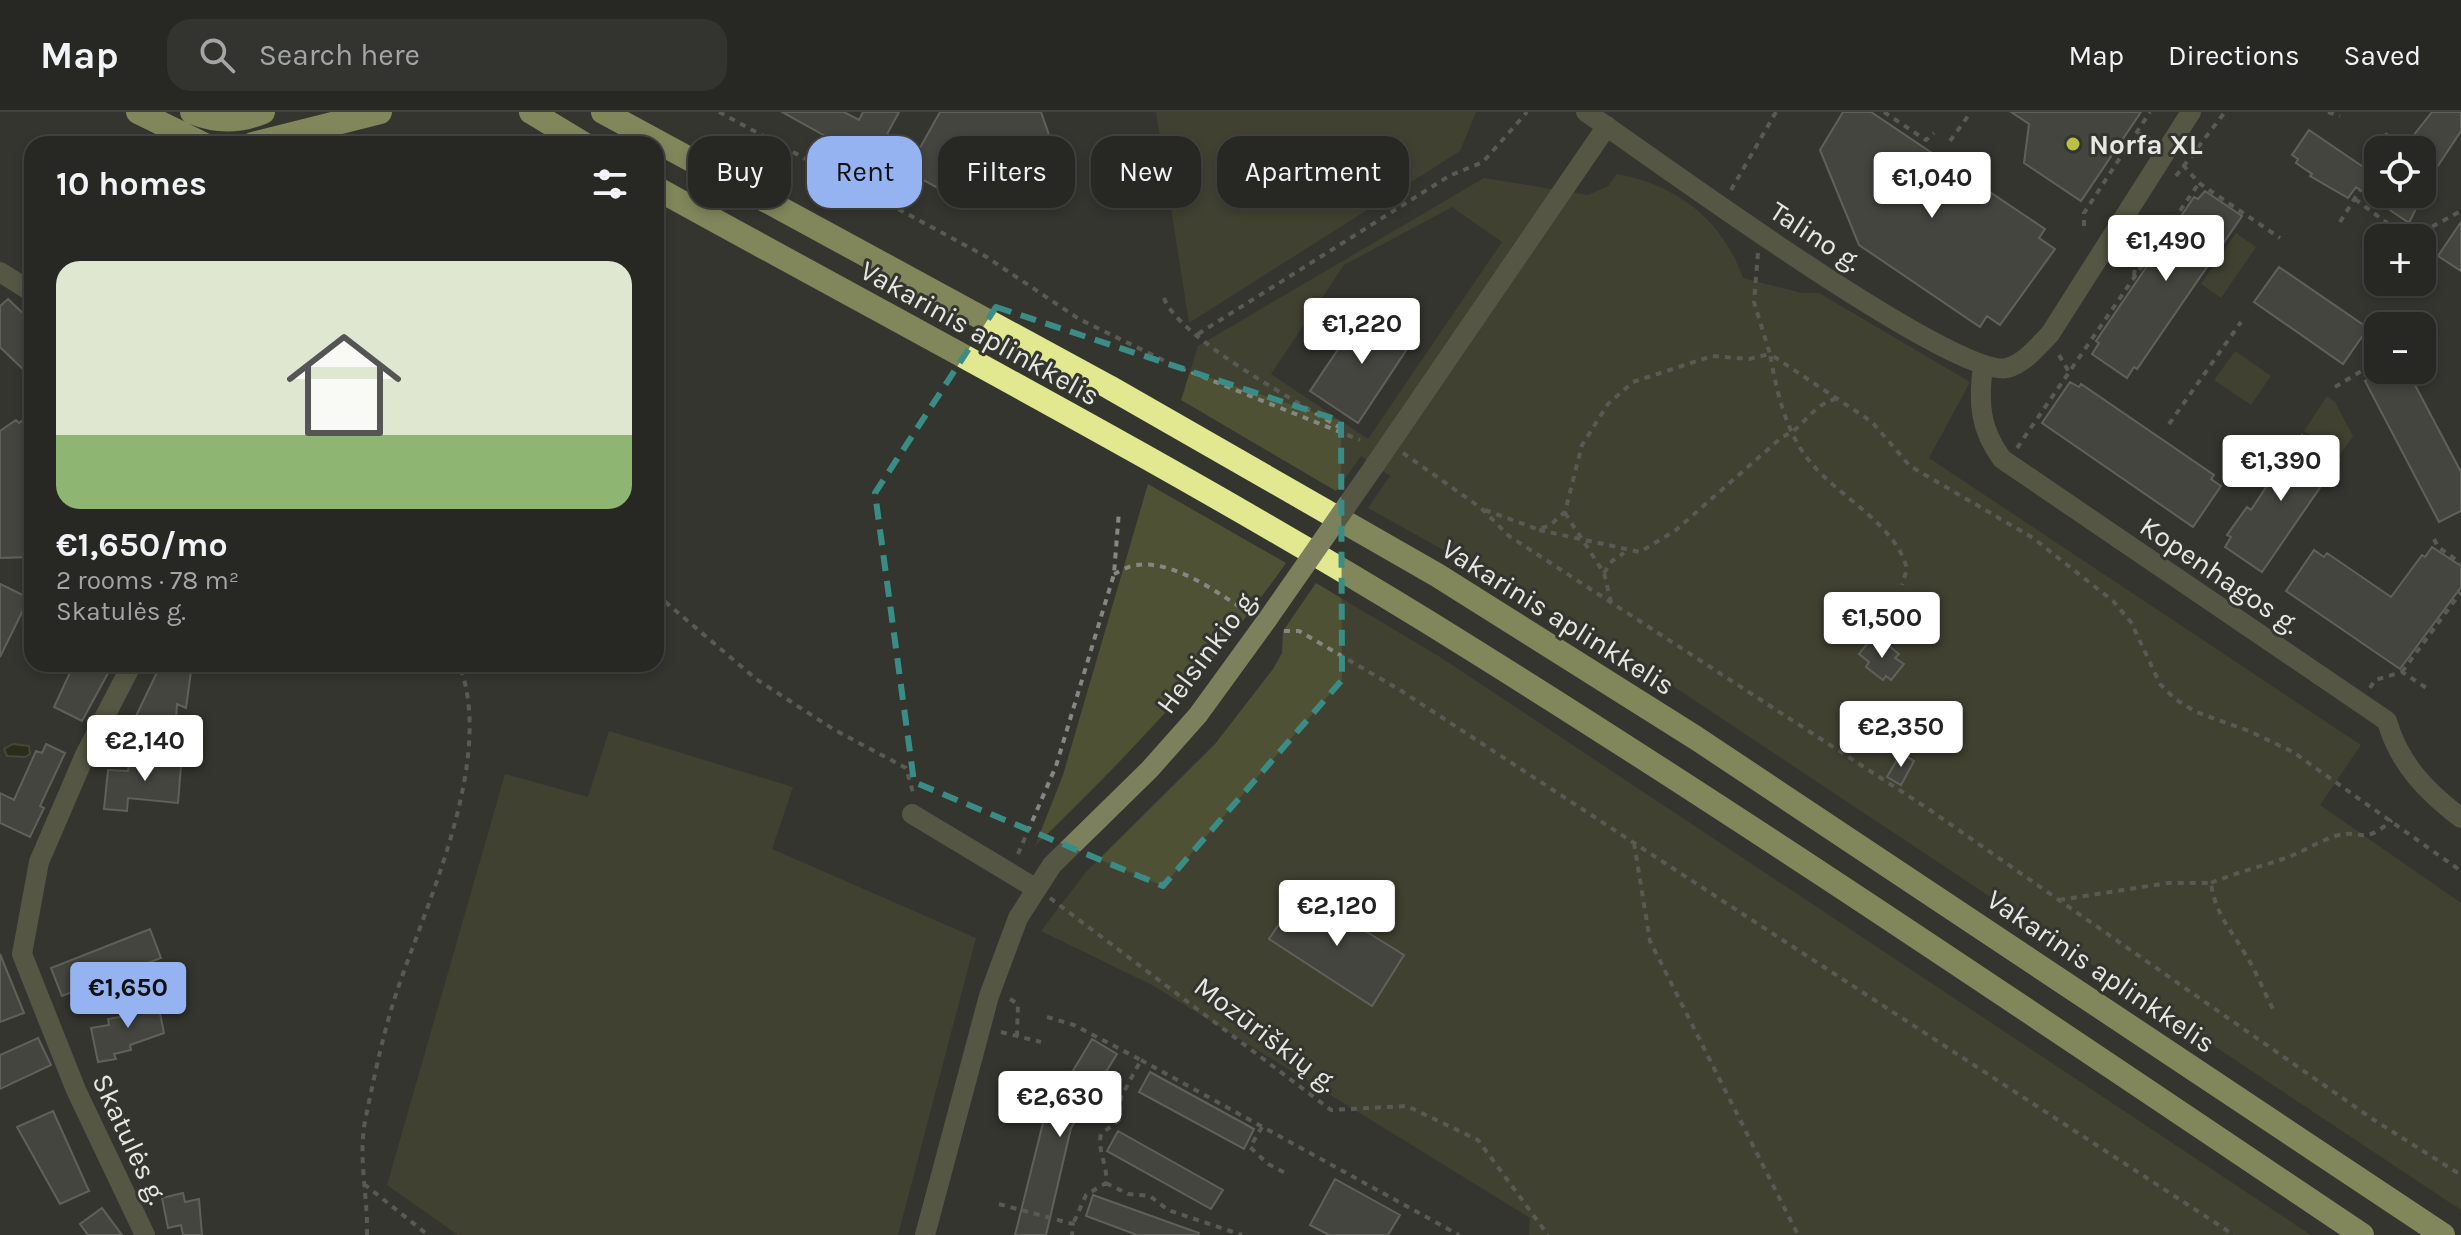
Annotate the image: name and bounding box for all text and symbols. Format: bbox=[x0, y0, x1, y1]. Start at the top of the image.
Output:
search box bbox=[167, 19, 727, 91]
text: Map bbox=[40, 33, 119, 78]
icon: search bbox=[195, 33, 239, 77]
text: Search here bbox=[259, 37, 420, 73]
text: Map bbox=[2069, 39, 2124, 72]
text: Directions bbox=[2168, 39, 2300, 72]
text: Saved bbox=[2344, 39, 2421, 72]
place label: Norfa XL bbox=[2089, 128, 2203, 161]
marker: Norfa XL bbox=[2064, 135, 2082, 153]
chip: Buy bbox=[688, 136, 791, 208]
chip: Rent bbox=[807, 136, 922, 208]
chip: Filters bbox=[938, 136, 1075, 208]
chip: New bbox=[1091, 136, 1201, 208]
chip: Apartment bbox=[1217, 136, 1409, 208]
map controls bbox=[2364, 136, 2436, 384]
button: locate bbox=[2364, 136, 2436, 208]
pin: €1,040 bbox=[1867, 152, 1997, 220]
icon: filters bbox=[588, 162, 632, 206]
text: €1,040 bbox=[1892, 162, 1972, 193]
text: 10 homes bbox=[56, 164, 207, 204]
street label: Talino g. bbox=[1764, 194, 1868, 278]
pin: €1,490 bbox=[2101, 215, 2231, 283]
button: + bbox=[2364, 224, 2436, 296]
text: €1,490 bbox=[2126, 225, 2206, 256]
street label: Vakarinis aplinkkelis bbox=[855, 254, 1105, 412]
pin: €1,220 bbox=[1297, 298, 1427, 366]
text: €1,220 bbox=[1322, 308, 1402, 339]
button: − bbox=[2364, 312, 2436, 384]
icon: home bbox=[272, 313, 416, 457]
pin: €1,390 bbox=[2216, 435, 2346, 503]
text: €1,390 bbox=[2241, 445, 2321, 476]
street label: Kopenhagos g. bbox=[2134, 509, 2306, 641]
text: €1,650/mo bbox=[56, 525, 228, 565]
street label: Vakarinis aplinkkelis bbox=[1436, 532, 1680, 702]
text: 2 rooms · 78 m² bbox=[56, 565, 239, 596]
street label: Helsinkio g. bbox=[1149, 582, 1265, 720]
pin: €1,500 bbox=[1817, 592, 1947, 660]
text: Skatulės g. bbox=[56, 596, 186, 627]
text: €1,500 bbox=[1842, 602, 1922, 633]
pin: €2,350 bbox=[1836, 701, 1966, 769]
text: €2,350 bbox=[1858, 711, 1944, 742]
pin: €2,140 bbox=[80, 715, 210, 783]
text: €2,140 bbox=[105, 725, 185, 756]
pin: €2,120 bbox=[1272, 880, 1402, 948]
street label: Vakarinis aplinkkelis bbox=[1981, 882, 2221, 1060]
text: €2,120 bbox=[1297, 890, 1377, 921]
pin: €1,650 bbox=[63, 962, 193, 1030]
street label: Mozūriškių g. bbox=[1188, 969, 1344, 1099]
text: €1,650 bbox=[88, 972, 168, 1003]
street label: Skatulės g. bbox=[85, 1069, 175, 1209]
pin: €2,630 bbox=[995, 1071, 1125, 1139]
text: €2,630 bbox=[1016, 1081, 1104, 1112]

